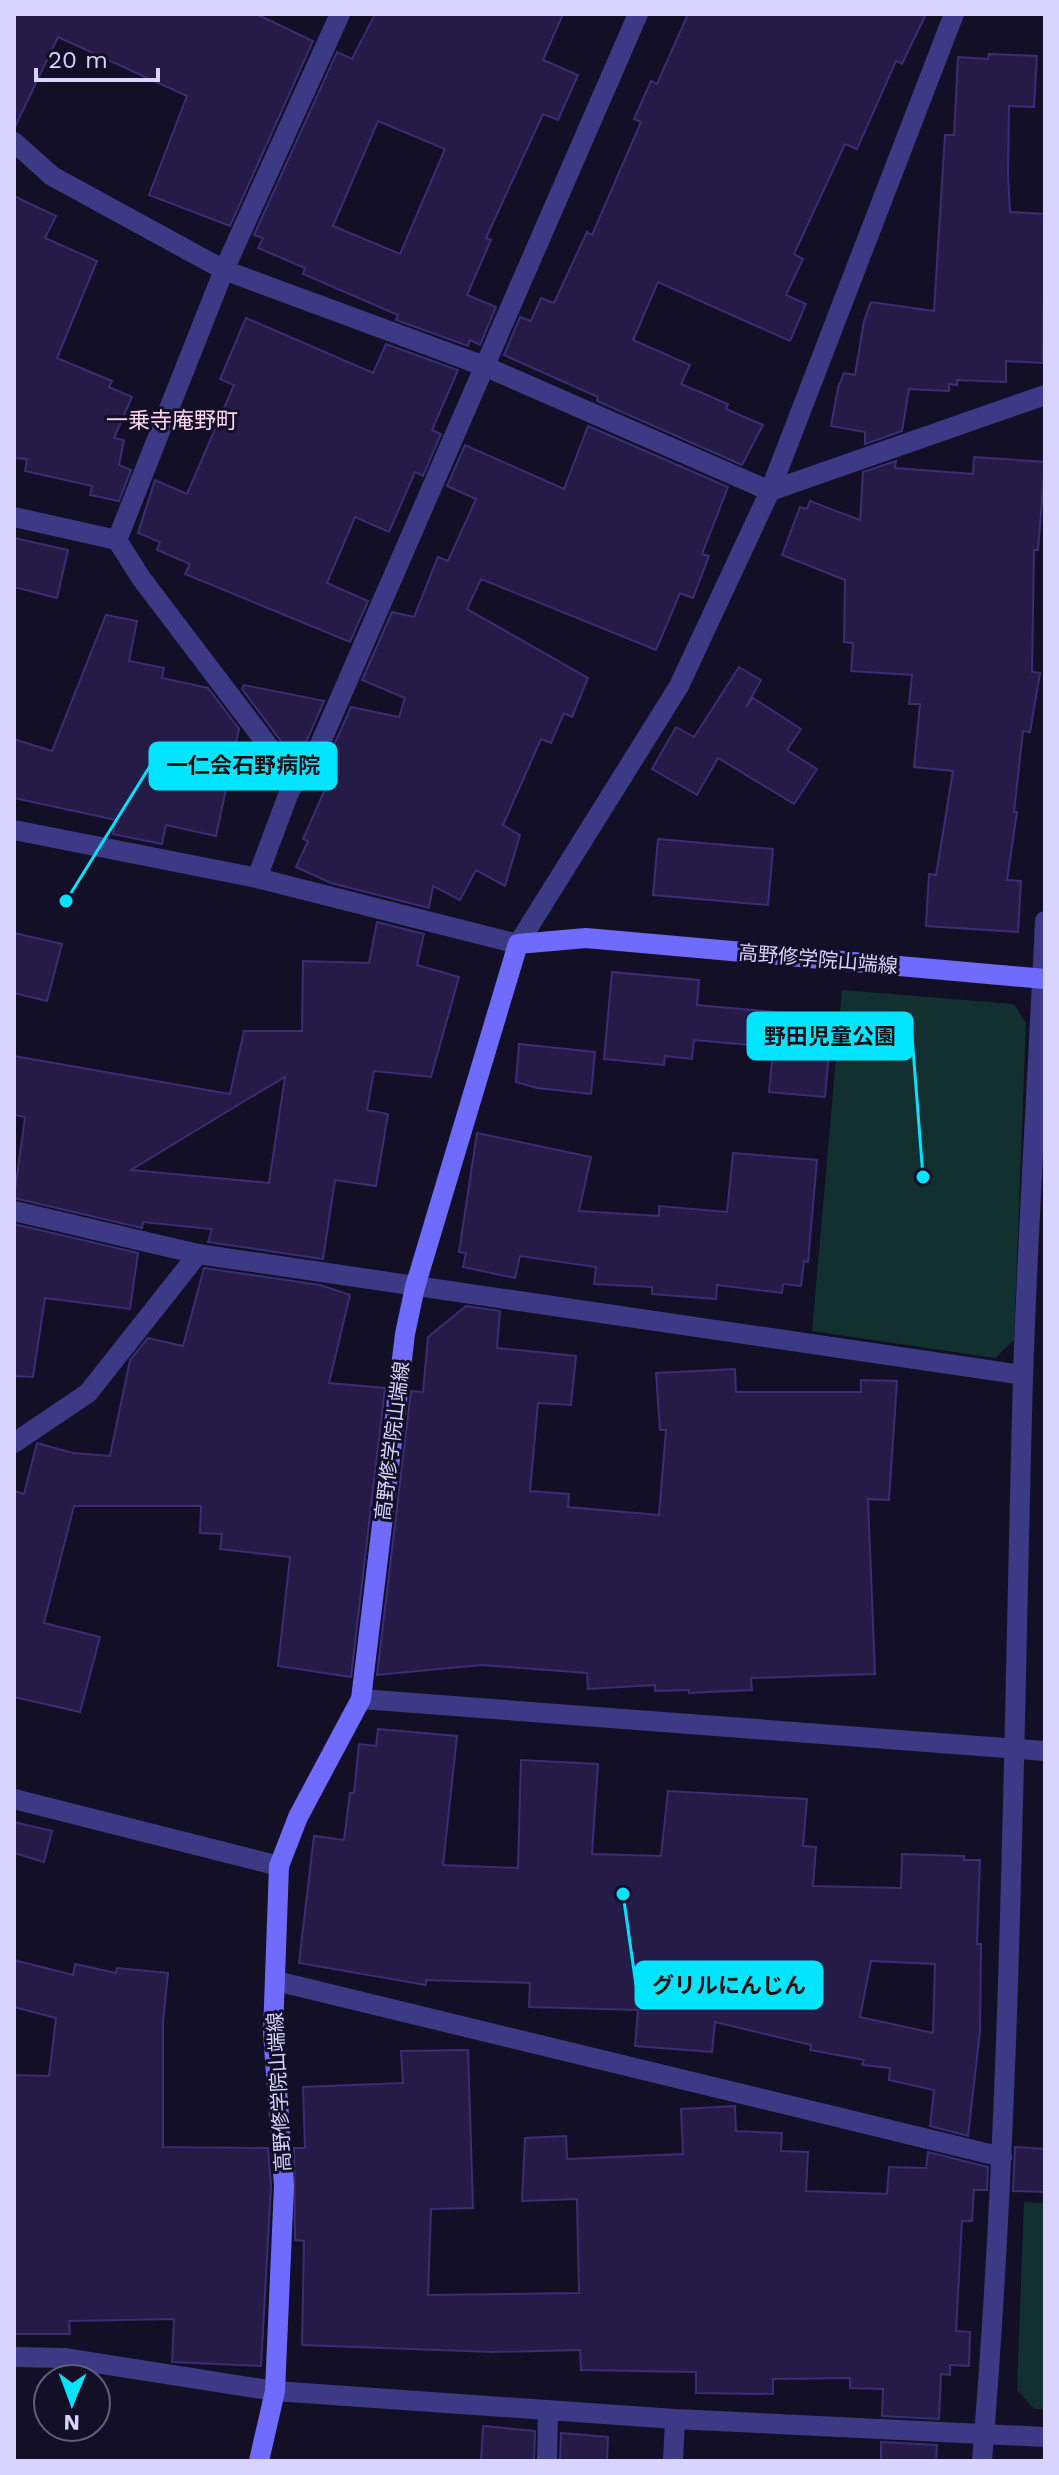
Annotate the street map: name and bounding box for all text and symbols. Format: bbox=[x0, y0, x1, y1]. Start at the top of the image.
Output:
scale bar bbox=[36, 32, 158, 82]
text: 20 m bbox=[48, 46, 108, 74]
district label: 一乗寺庵野町 bbox=[106, 408, 238, 433]
callout: 一仁会石野病院 bbox=[150, 743, 336, 789]
text: 一仁会石野病院 bbox=[166, 753, 320, 778]
street label: 高野修学院山端線 bbox=[737, 940, 899, 978]
callout: 野田児童公園 bbox=[748, 1013, 912, 1059]
text: 野田児童公園 bbox=[764, 1024, 896, 1049]
street label: 高野修学院山端線 bbox=[370, 1360, 414, 1522]
callout: グリルにんじん bbox=[636, 1962, 822, 2008]
text: グリルにんじん bbox=[652, 1973, 806, 1998]
street label: 高野修学院山端線 bbox=[263, 2011, 295, 2173]
north arrow bbox=[32, 2363, 112, 2443]
text: N bbox=[63, 2410, 80, 2435]

